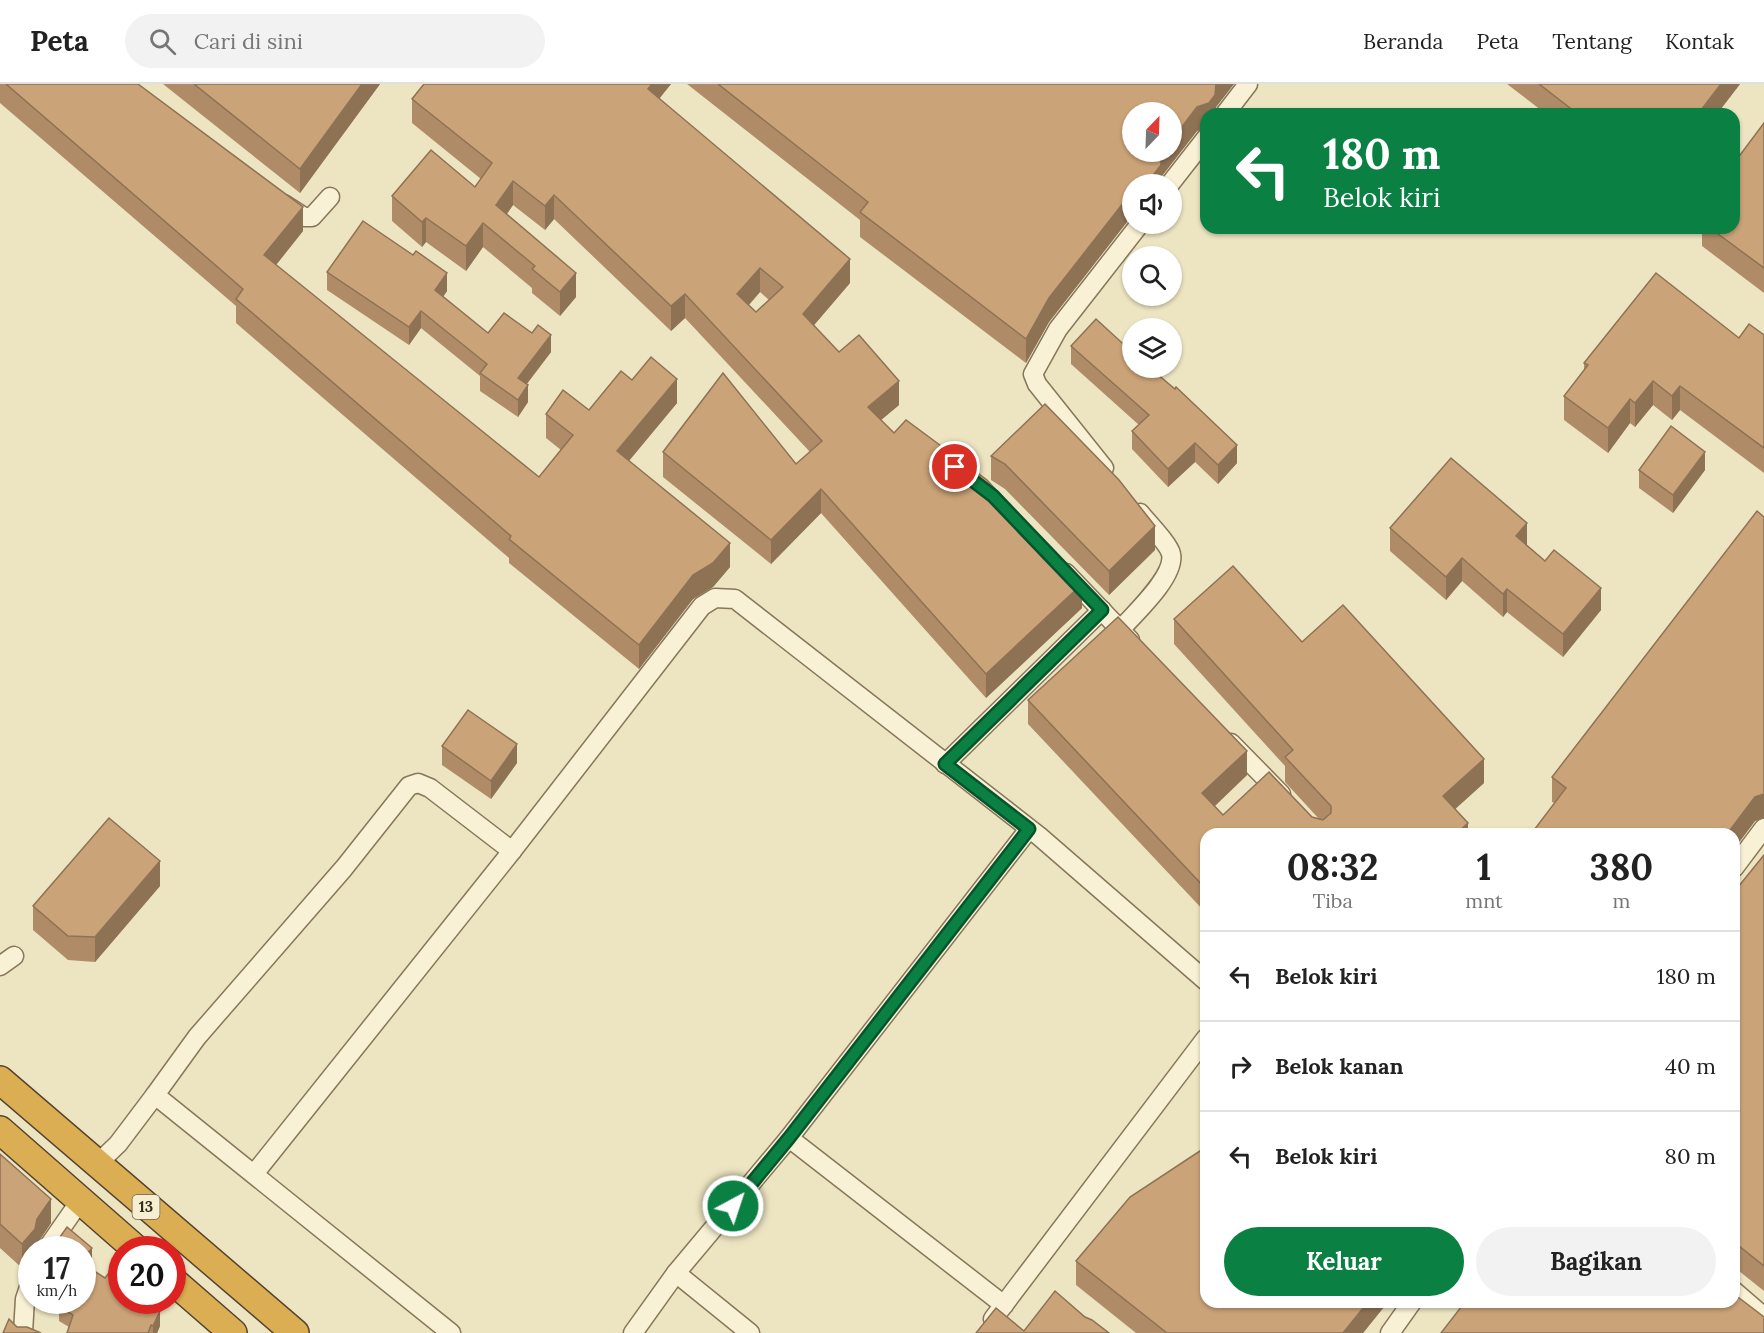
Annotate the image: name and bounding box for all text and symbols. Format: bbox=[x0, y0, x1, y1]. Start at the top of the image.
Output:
search box bbox=[125, 14, 545, 68]
text: Peta bbox=[30, 23, 89, 59]
icon: search bbox=[146, 25, 179, 58]
text: Cari di sini bbox=[194, 27, 303, 55]
text: Beranda bbox=[1363, 28, 1443, 55]
text: Peta bbox=[1476, 28, 1519, 55]
text: Tentang bbox=[1552, 28, 1632, 55]
text: Kontak bbox=[1665, 28, 1734, 55]
north arrow bbox=[1122, 102, 1182, 162]
map controls bbox=[1122, 102, 1182, 378]
text: 180 m bbox=[1323, 127, 1440, 181]
icon: left bbox=[1224, 132, 1302, 210]
button: sound bbox=[1122, 174, 1182, 234]
text: Belok kiri bbox=[1323, 180, 1441, 214]
button: search bbox=[1122, 246, 1182, 306]
button: layers bbox=[1122, 318, 1182, 378]
pin bbox=[929, 441, 980, 492]
icon: arrive bbox=[938, 450, 971, 483]
text: 08:32 bbox=[1287, 844, 1379, 890]
text: 1 bbox=[1477, 844, 1491, 890]
text: 380 bbox=[1590, 844, 1653, 890]
text: Tiba bbox=[1312, 888, 1353, 913]
text: mnt bbox=[1465, 888, 1503, 913]
text: m bbox=[1612, 888, 1630, 913]
icon: left bbox=[1224, 960, 1257, 993]
text: Belok kiri bbox=[1275, 962, 1377, 990]
text: 180 m bbox=[1657, 962, 1716, 990]
icon: right bbox=[1224, 1050, 1257, 1083]
text: Belok kanan bbox=[1275, 1052, 1404, 1080]
text: 40 m bbox=[1665, 1052, 1716, 1080]
icon: left bbox=[1224, 1140, 1257, 1173]
text: Belok kiri bbox=[1275, 1142, 1377, 1170]
text: 80 m bbox=[1665, 1142, 1716, 1170]
position arrow bbox=[701, 1174, 765, 1238]
road number: 13 bbox=[132, 1195, 160, 1219]
button: Keluar bbox=[1224, 1227, 1464, 1296]
button: Bagikan bbox=[1476, 1227, 1716, 1296]
speed limit sign: 20 bbox=[108, 1236, 186, 1314]
text: 17 bbox=[44, 1249, 70, 1287]
text: km/h bbox=[37, 1281, 77, 1300]

